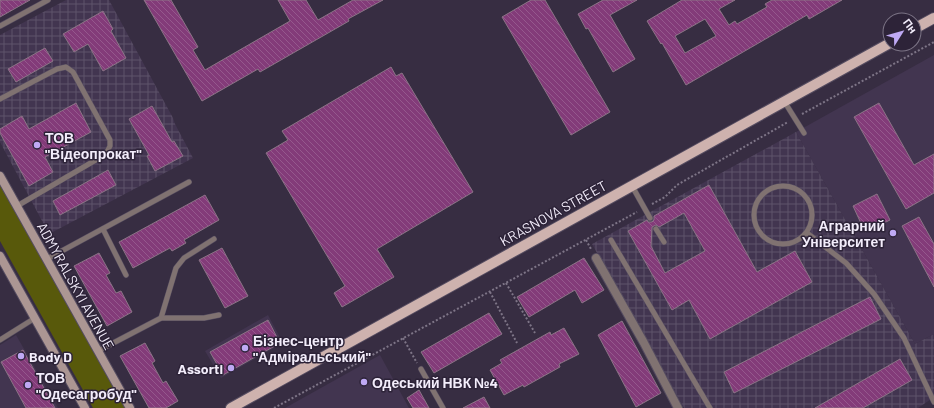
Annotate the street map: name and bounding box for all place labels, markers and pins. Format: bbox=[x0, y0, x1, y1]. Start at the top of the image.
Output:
place label: ТОВ "Відеопрокат" bbox=[45, 129, 142, 162]
marker: ТОВ "Відеопрокат" bbox=[32, 140, 42, 150]
place label: Аграрний Університет bbox=[802, 217, 885, 250]
marker: Аграрний Університет bbox=[888, 228, 898, 238]
place label: Бізнес-центр "Адміральський" bbox=[253, 332, 371, 365]
marker: Бізнес-центр "Адміральський" bbox=[240, 343, 250, 353]
place label: Body D bbox=[29, 348, 72, 365]
marker: Body D bbox=[16, 351, 26, 361]
place label: Assorti bbox=[178, 360, 223, 377]
marker: Assorti bbox=[226, 363, 236, 373]
place label: ТОВ "Одесагробуд" bbox=[36, 369, 137, 402]
place label: Одеський НВК №4 bbox=[372, 374, 498, 391]
marker: Одеський НВК №4 bbox=[359, 377, 369, 387]
marker: ТОВ "Одесагробуд" bbox=[23, 380, 33, 390]

